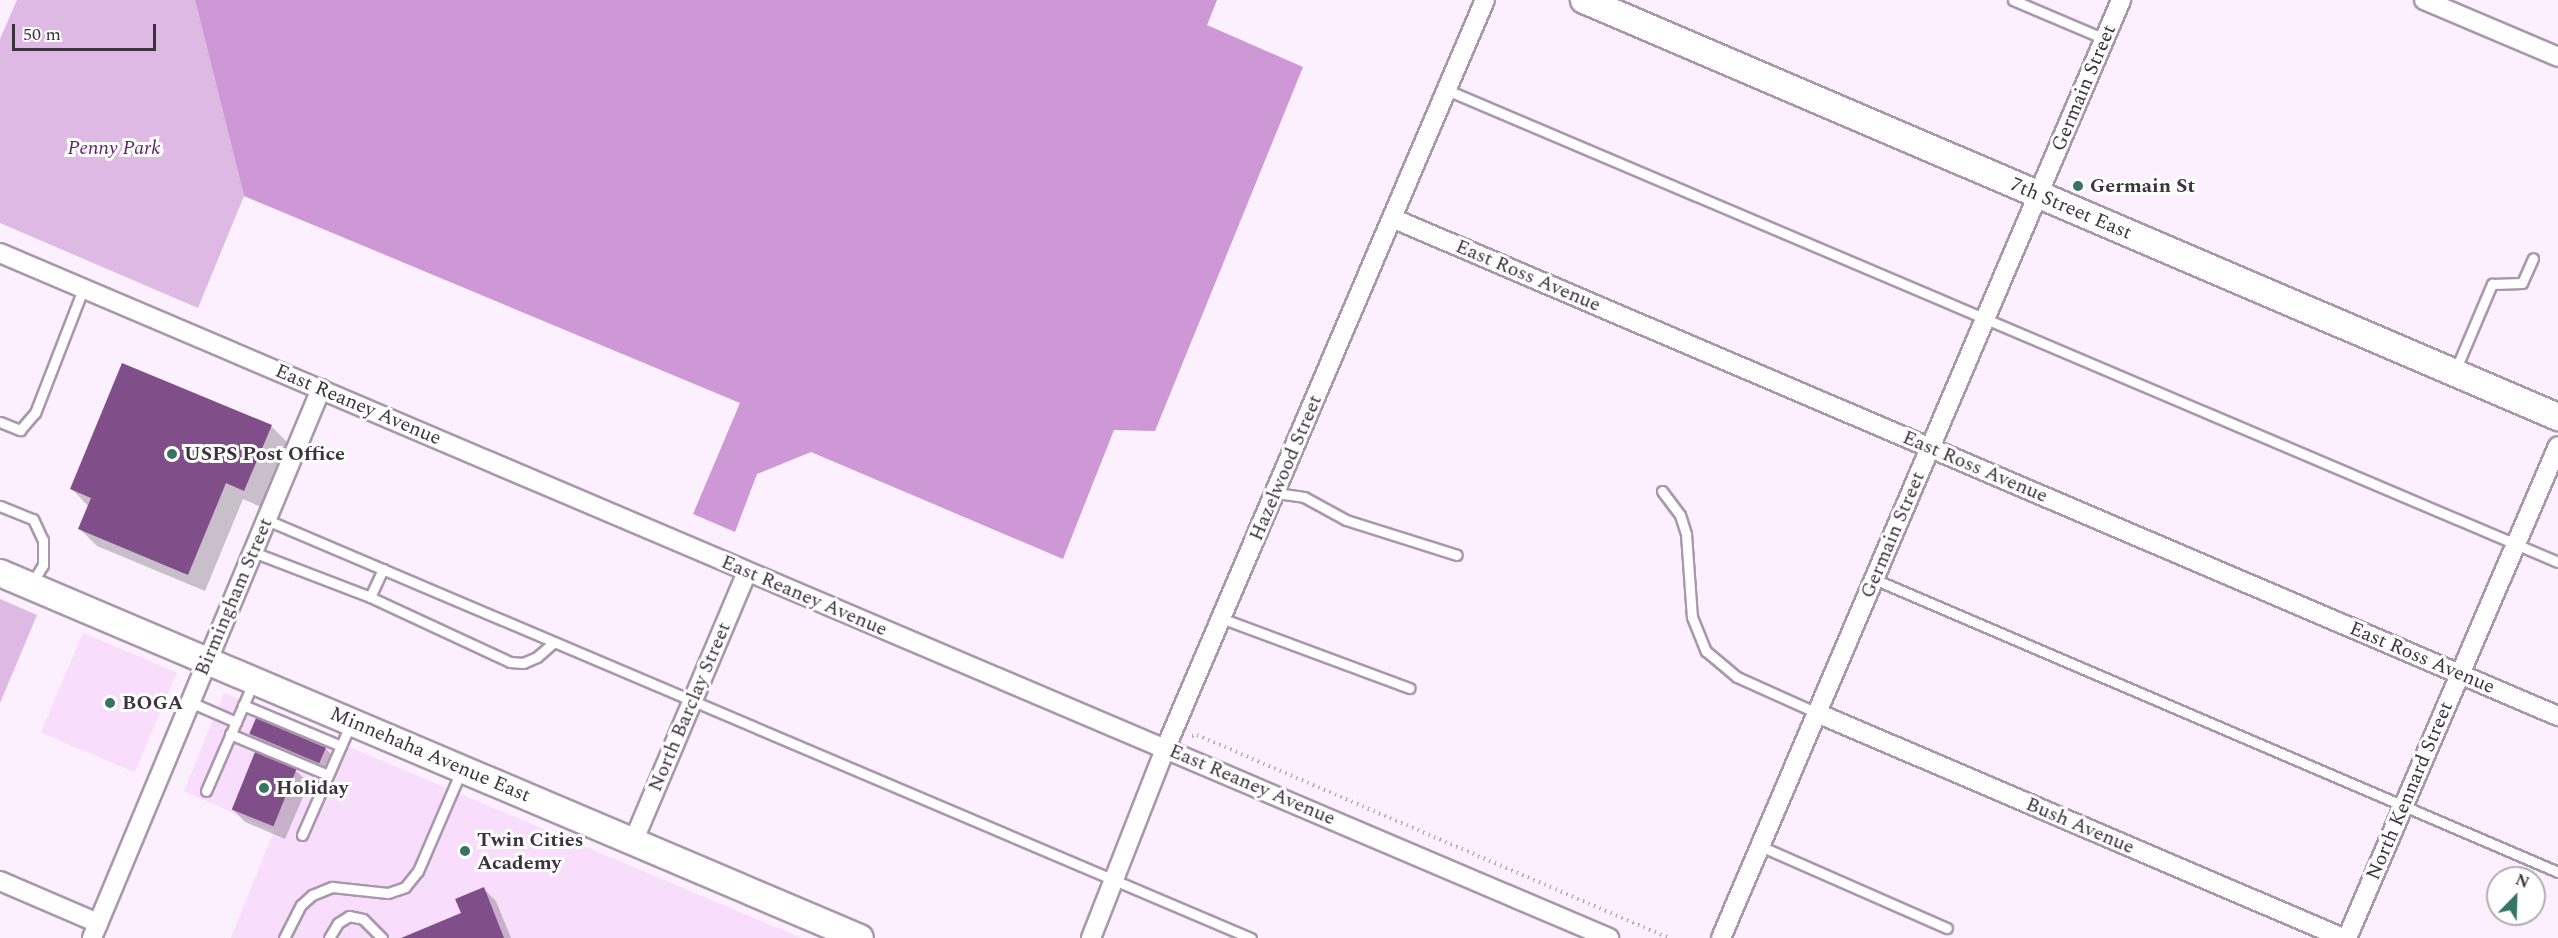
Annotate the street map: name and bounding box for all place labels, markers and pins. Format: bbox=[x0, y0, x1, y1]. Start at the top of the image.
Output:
place label: Germain St bbox=[2090, 174, 2195, 198]
marker: Germain St bbox=[2071, 179, 2085, 193]
place label: USPS Post Office bbox=[184, 442, 345, 466]
marker: USPS Post Office bbox=[165, 447, 179, 461]
place label: BOGA bbox=[122, 691, 183, 715]
marker: BOGA bbox=[103, 696, 117, 710]
place label: Holiday bbox=[276, 776, 348, 800]
marker: Holiday bbox=[257, 781, 271, 795]
place label: Twin Cities Academy bbox=[477, 828, 584, 875]
marker: Twin Cities Academy bbox=[458, 844, 472, 858]

